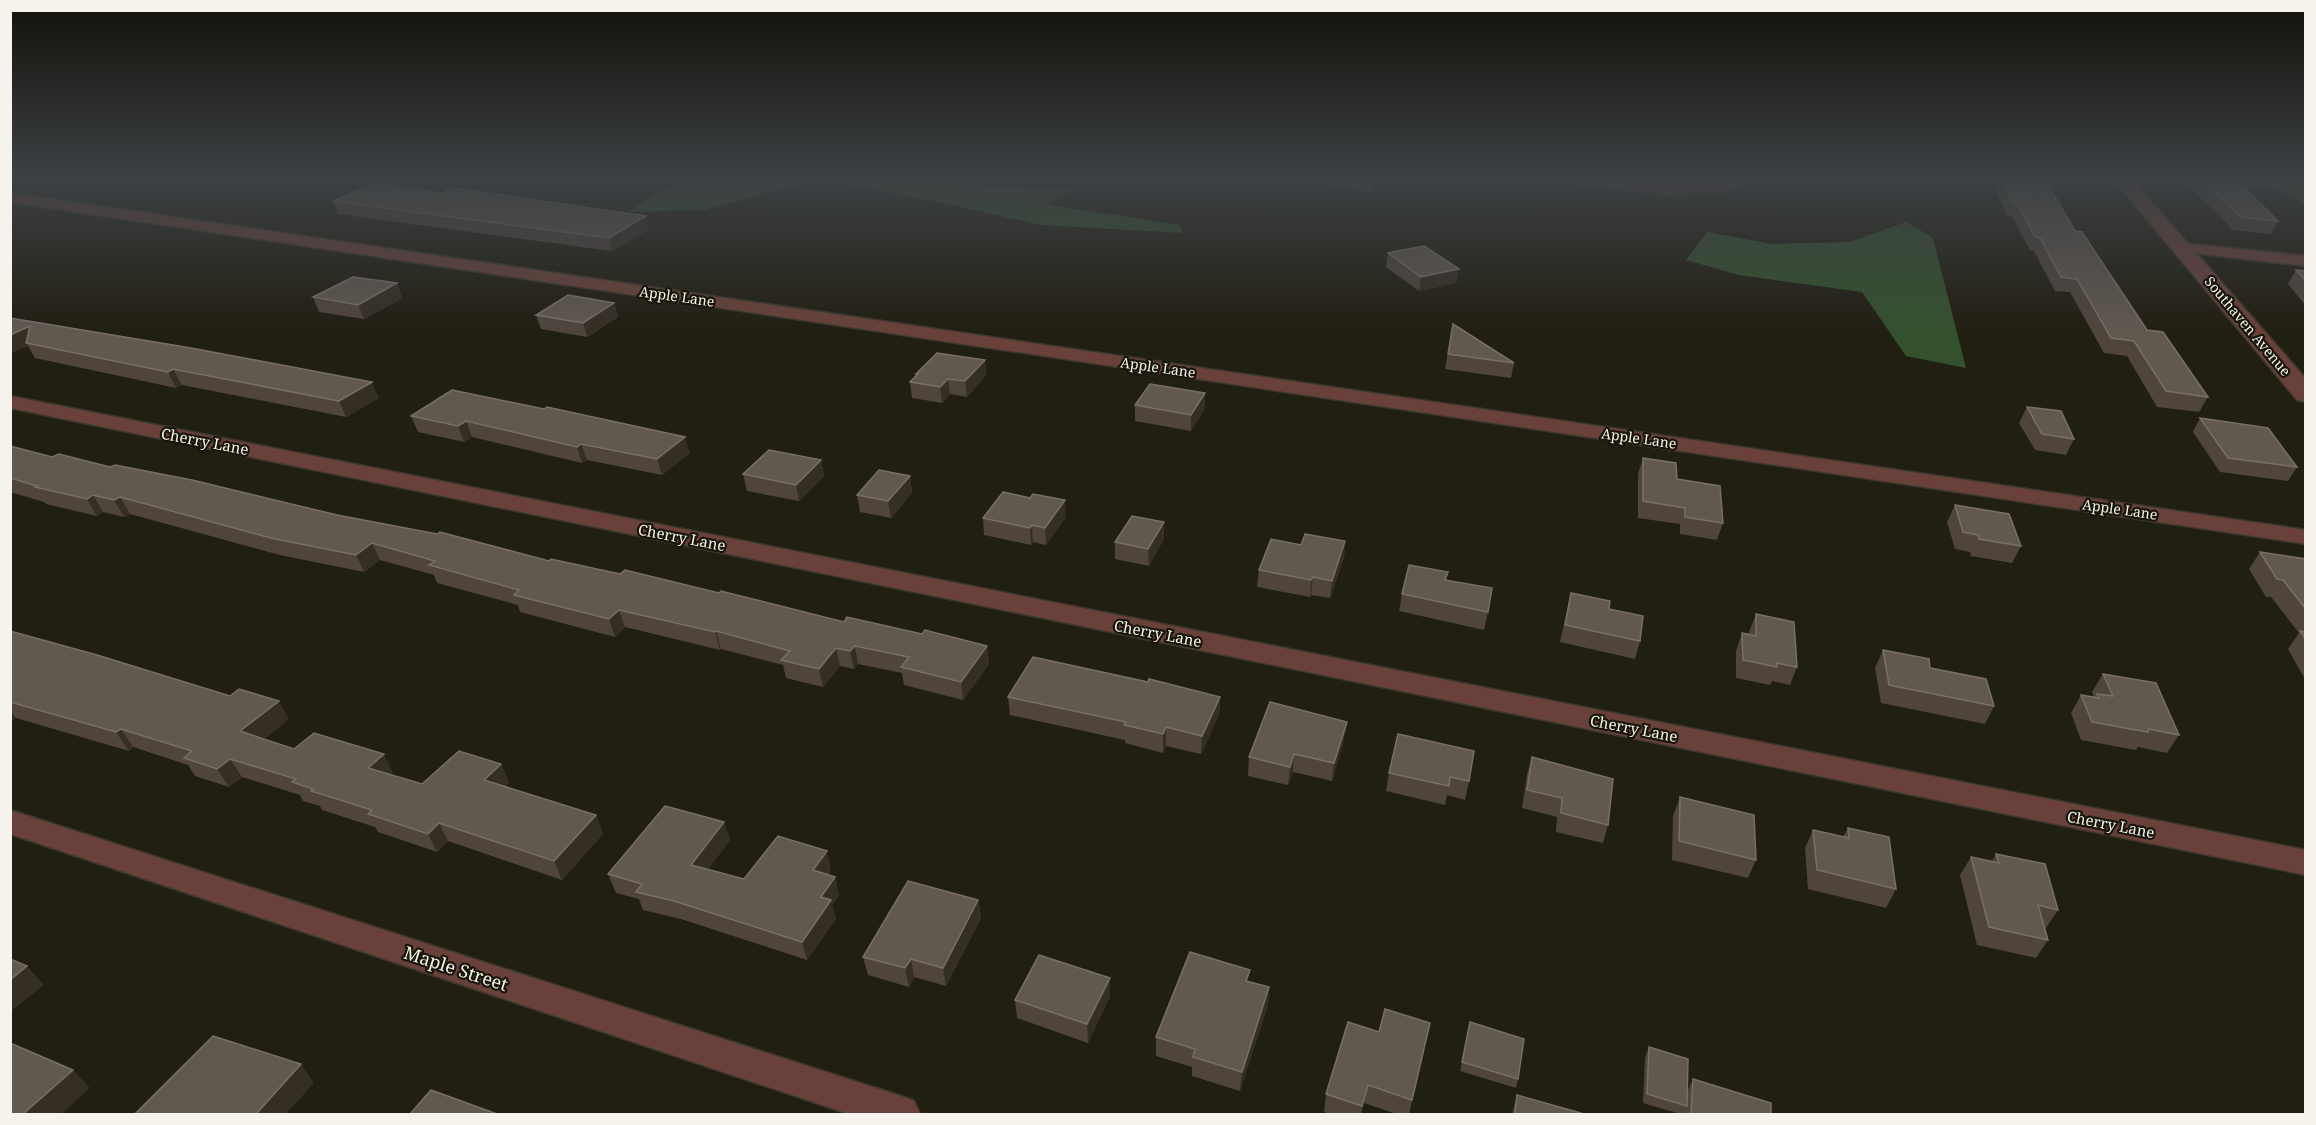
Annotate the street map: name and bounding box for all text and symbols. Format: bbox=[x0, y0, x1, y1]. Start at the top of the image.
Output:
street label: Southaven Avenue bbox=[2201, 272, 2295, 380]
street label: Apple Lane bbox=[638, 281, 716, 311]
street label: Apple Lane bbox=[1119, 352, 1197, 382]
street label: Cherry Lane bbox=[160, 423, 250, 459]
street label: Apple Lane bbox=[1600, 423, 1678, 453]
street label: Apple Lane bbox=[2081, 494, 2159, 524]
street label: Cherry Lane bbox=[637, 519, 727, 555]
street label: Cherry Lane bbox=[1113, 615, 1203, 651]
street label: Cherry Lane bbox=[1589, 710, 1679, 746]
street label: Cherry Lane bbox=[2066, 806, 2156, 842]
street label: Maple Street bbox=[401, 940, 511, 996]

